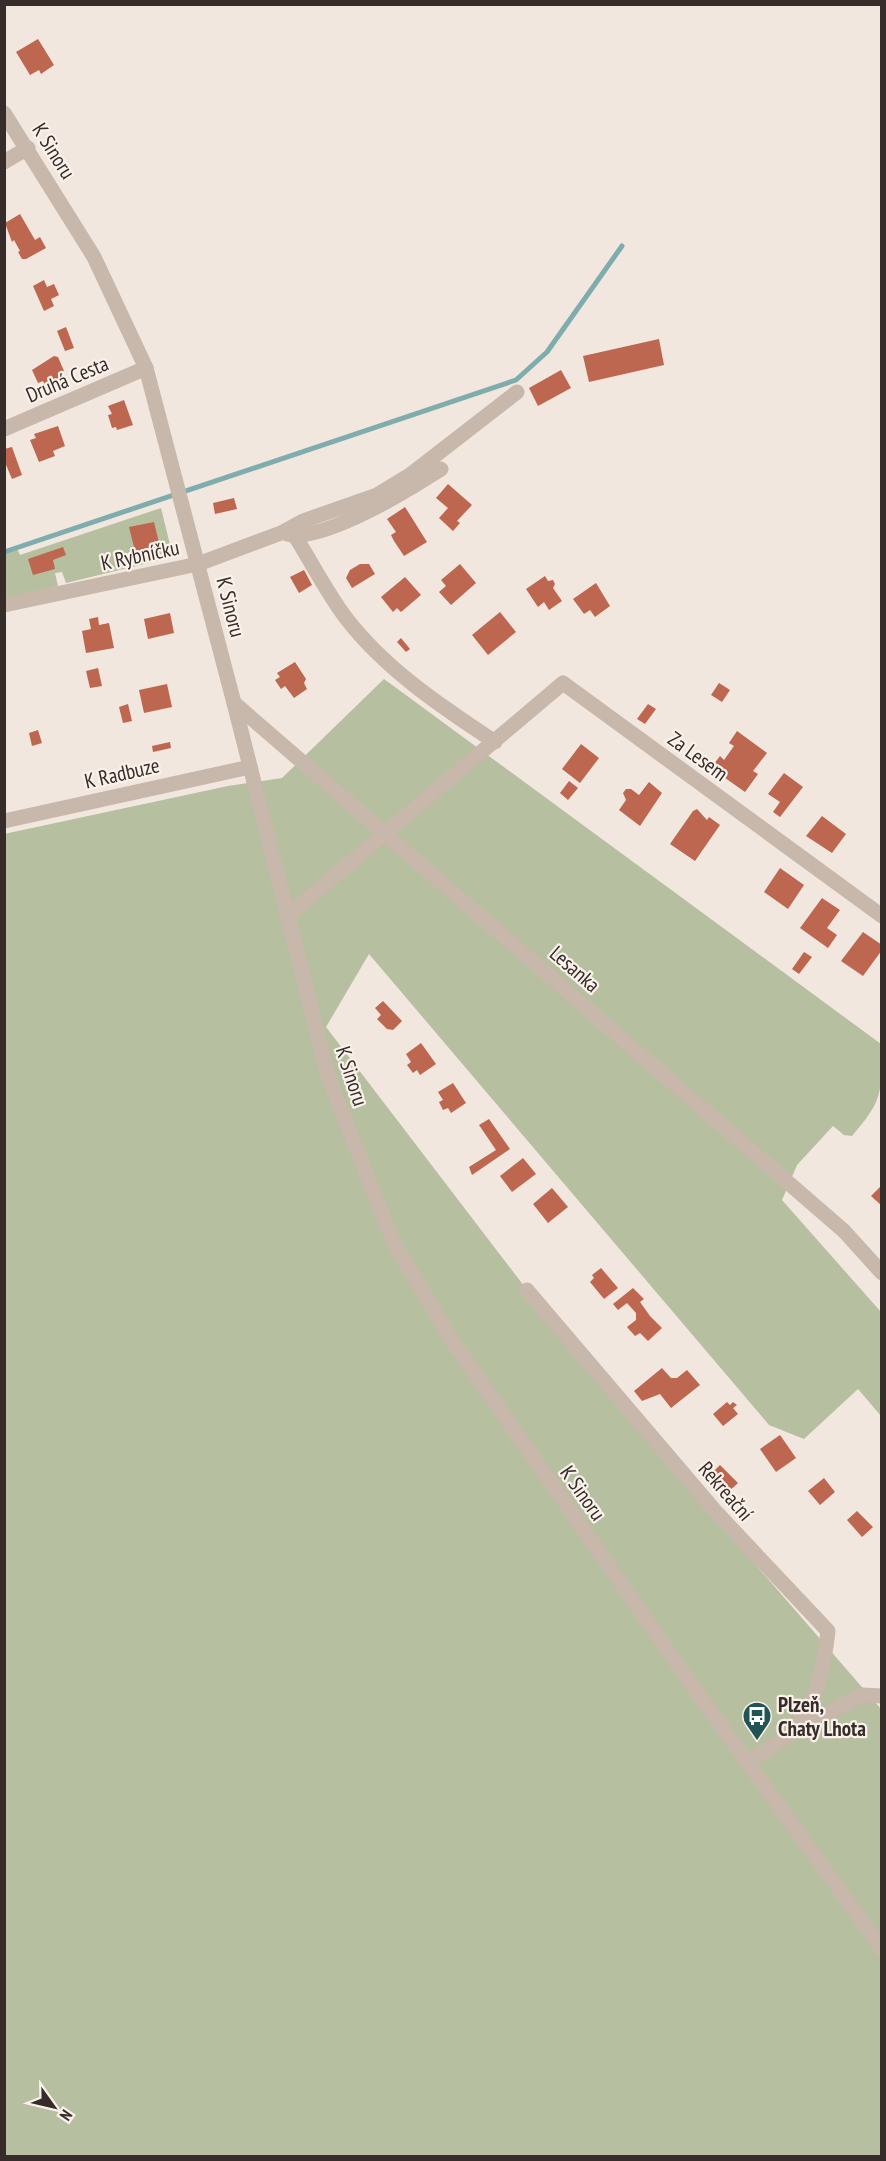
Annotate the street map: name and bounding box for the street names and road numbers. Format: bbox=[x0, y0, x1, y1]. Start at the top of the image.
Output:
street label: K Sinoru bbox=[26, 118, 82, 184]
street label: Druhá Cesta bbox=[22, 350, 112, 408]
street label: K Rybníčku bbox=[98, 534, 182, 576]
street label: K Sinoru bbox=[211, 574, 251, 640]
street label: Za Lesem bbox=[663, 725, 733, 787]
street label: K Radbuze bbox=[82, 751, 162, 795]
street label: Lesanka bbox=[544, 940, 606, 998]
street label: K Sinoru bbox=[330, 1043, 374, 1109]
street label: Rekreační bbox=[693, 1456, 759, 1527]
street label: K Sinoru bbox=[554, 1460, 612, 1526]

